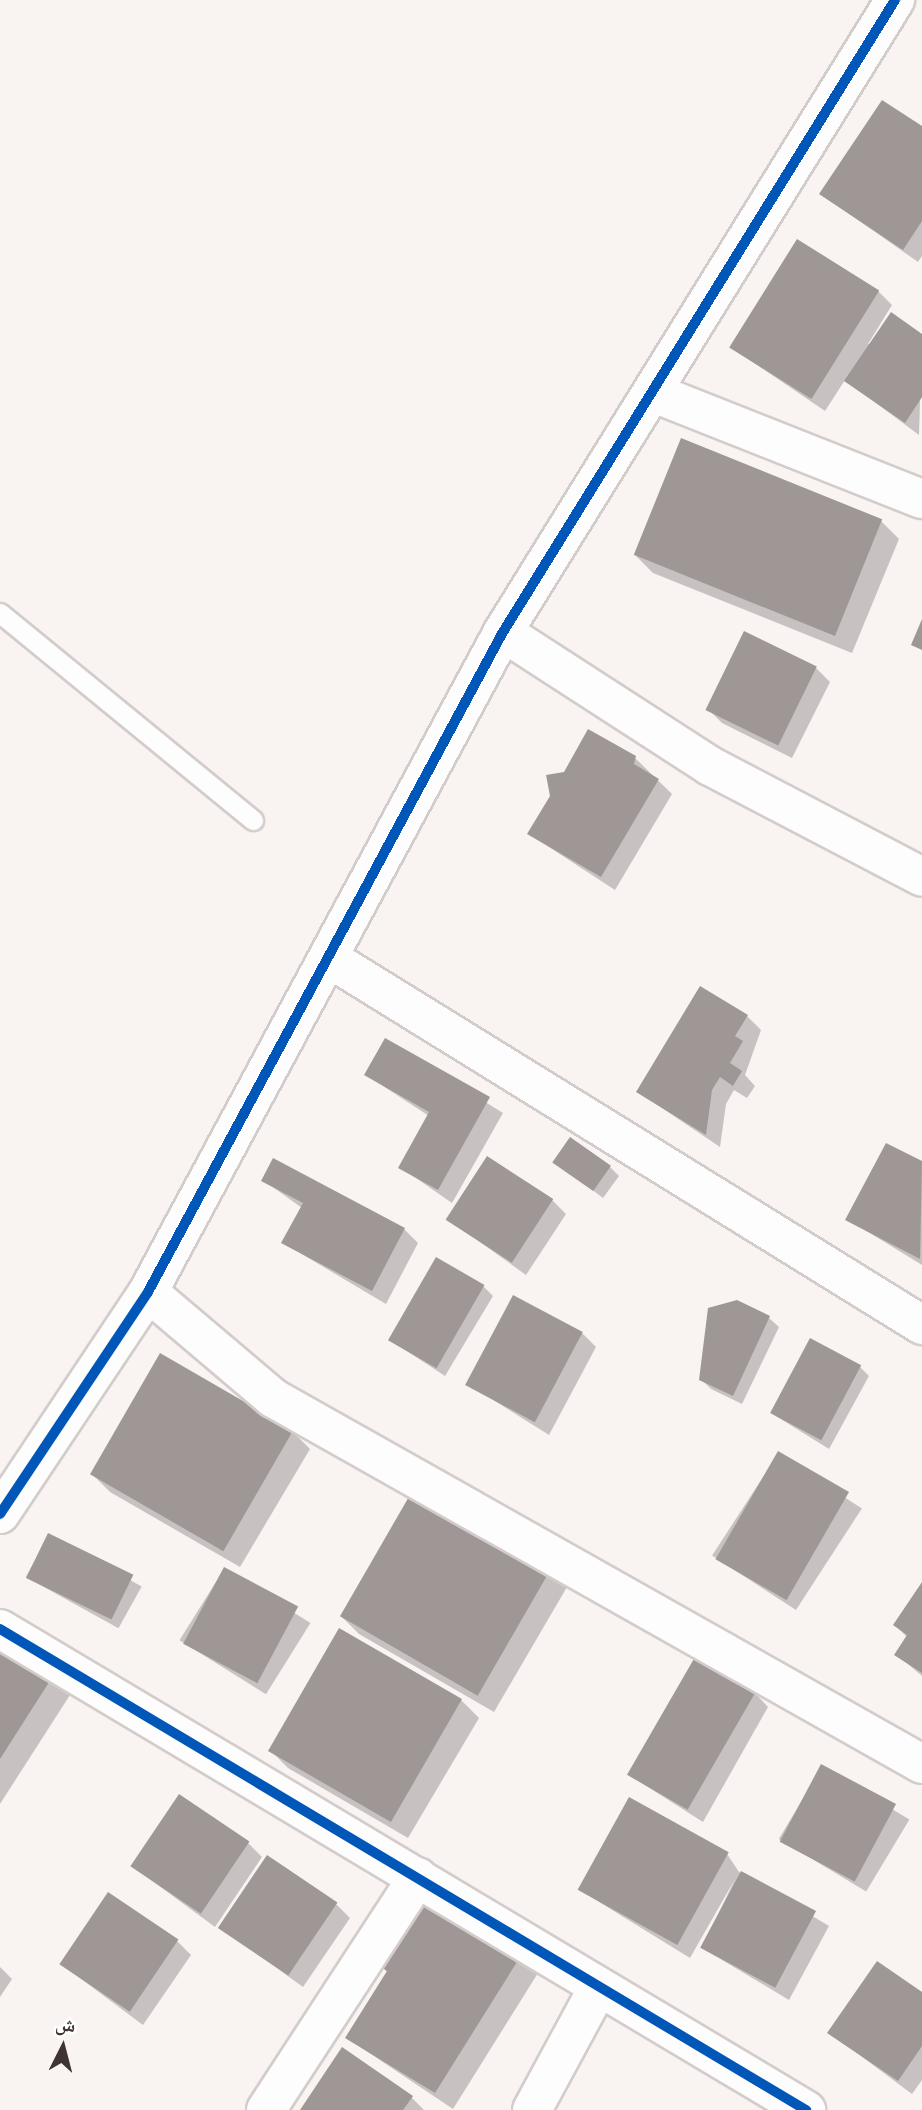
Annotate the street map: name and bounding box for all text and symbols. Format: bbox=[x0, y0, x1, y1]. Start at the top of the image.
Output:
text: ش bbox=[54, 2010, 77, 2041]
north arrow bbox=[28, 2012, 98, 2082]

